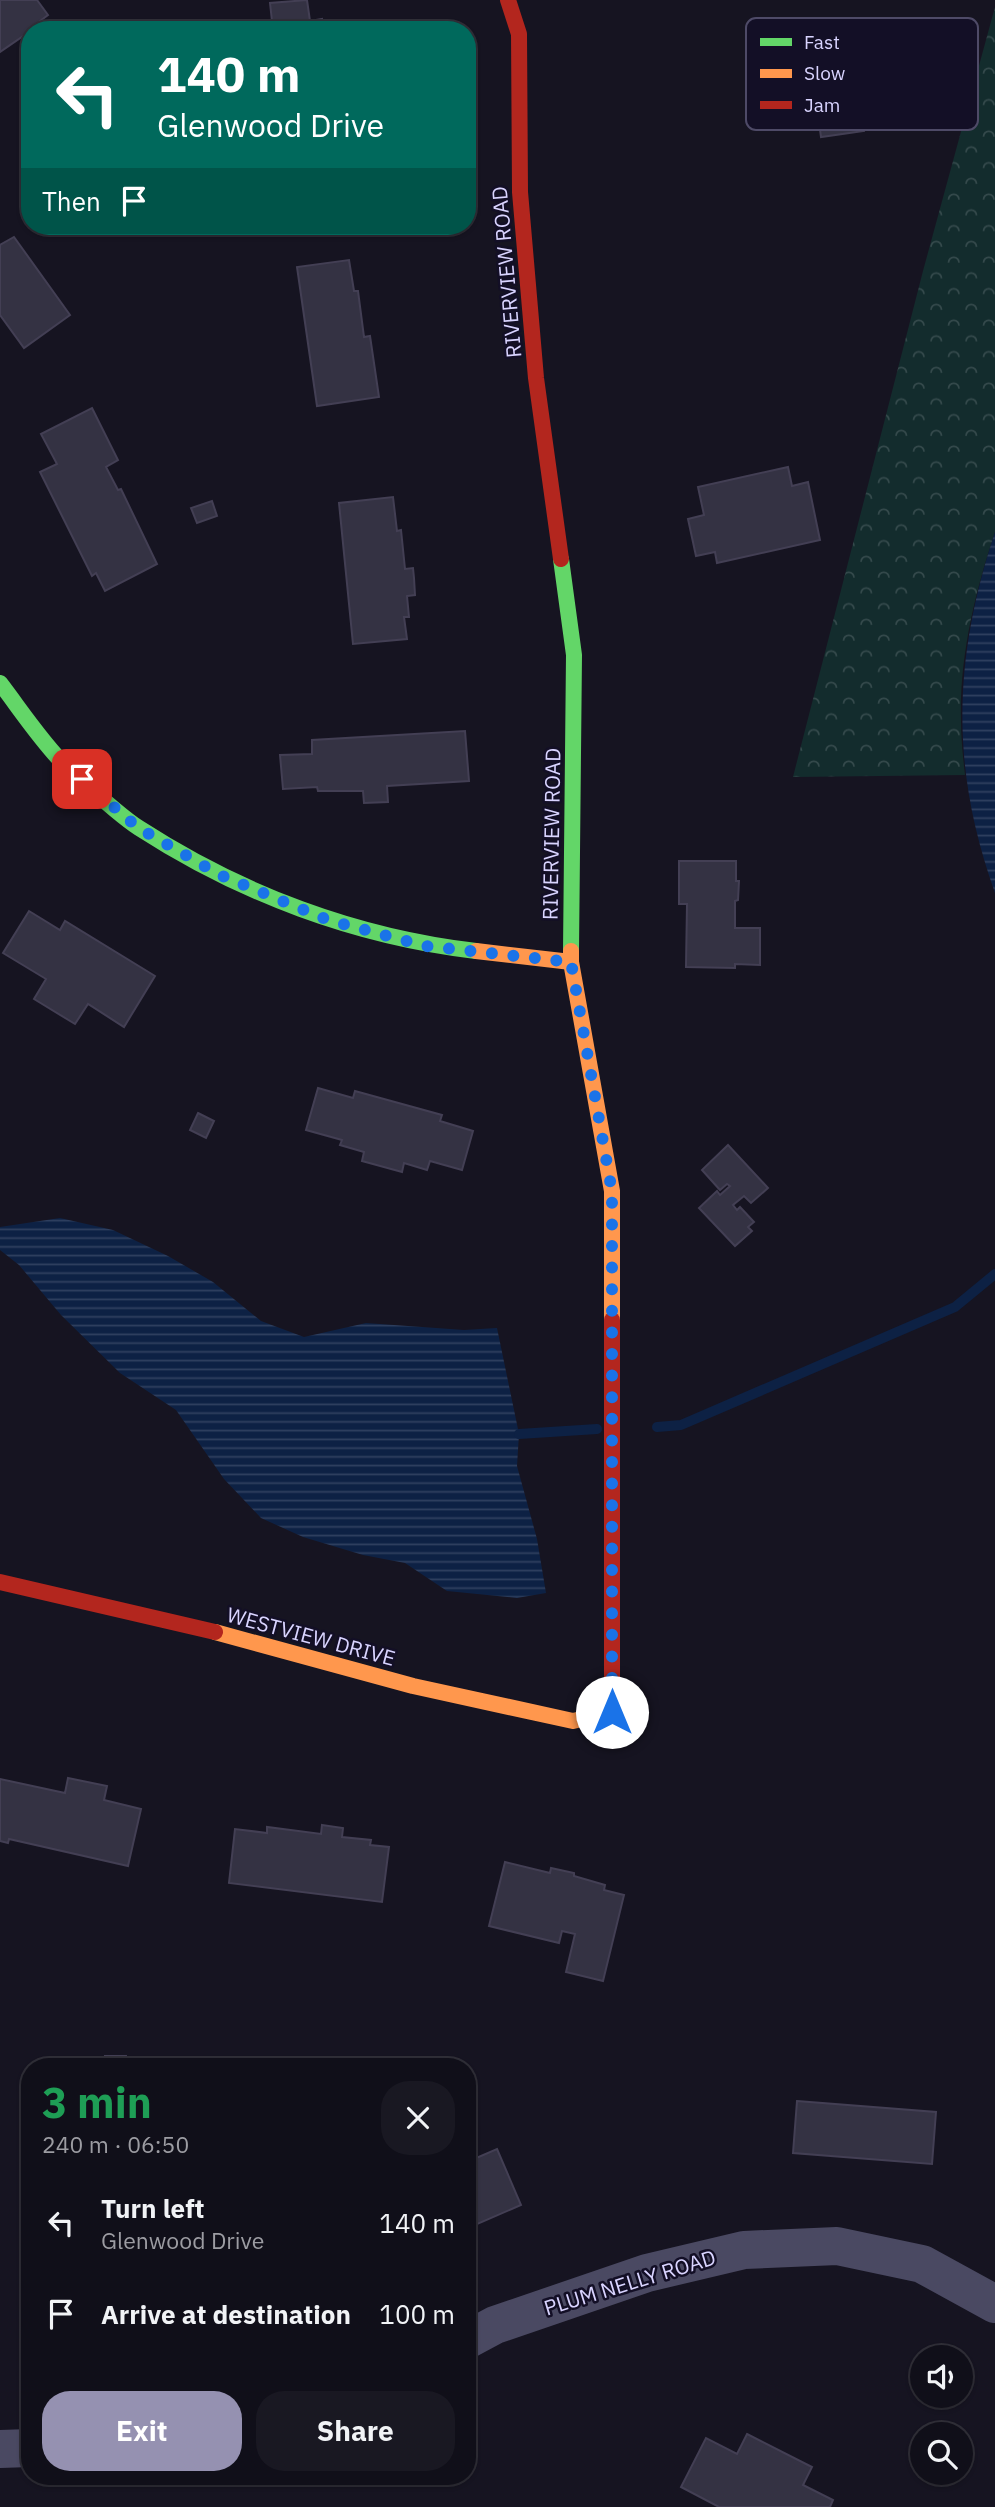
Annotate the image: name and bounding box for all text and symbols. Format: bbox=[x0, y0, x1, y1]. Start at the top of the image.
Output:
legend bbox=[746, 18, 978, 130]
text: Fast bbox=[804, 30, 840, 54]
text: 140 m bbox=[157, 42, 301, 105]
icon: left bbox=[42, 49, 133, 140]
text: Slow bbox=[804, 61, 845, 85]
text: Jam bbox=[804, 93, 840, 117]
text: Glenwood Drive bbox=[157, 104, 384, 146]
icon: arrive bbox=[115, 182, 153, 220]
text: Then bbox=[42, 184, 101, 218]
street label: RIVERVIEW ROAD bbox=[485, 185, 527, 359]
street label: RIVERVIEW ROAD bbox=[535, 748, 567, 920]
pin bbox=[52, 749, 112, 809]
icon: arrive bbox=[63, 760, 101, 798]
street label: WESTVIEW DRIVE bbox=[224, 1600, 398, 1672]
position arrow bbox=[575, 1675, 649, 1749]
text: 3 min bbox=[42, 2075, 152, 2130]
button: close bbox=[381, 2081, 455, 2155]
text: 240 m · 06:50 bbox=[42, 2129, 189, 2159]
text: Turn left bbox=[101, 2191, 204, 2225]
icon: left bbox=[42, 2204, 80, 2242]
text: 140 m bbox=[379, 2206, 455, 2240]
text: Glenwood Drive bbox=[101, 2225, 264, 2255]
street label: PLUM NELLY ROAD bbox=[540, 2243, 719, 2321]
icon: arrive bbox=[42, 2295, 80, 2333]
text: Arrive at destination bbox=[101, 2297, 351, 2331]
text: 100 m bbox=[379, 2297, 455, 2331]
map controls bbox=[910, 2345, 973, 2485]
button: sound bbox=[910, 2345, 973, 2408]
button: Exit bbox=[42, 2391, 242, 2471]
button: Share bbox=[256, 2391, 455, 2471]
button: search bbox=[910, 2422, 973, 2485]

